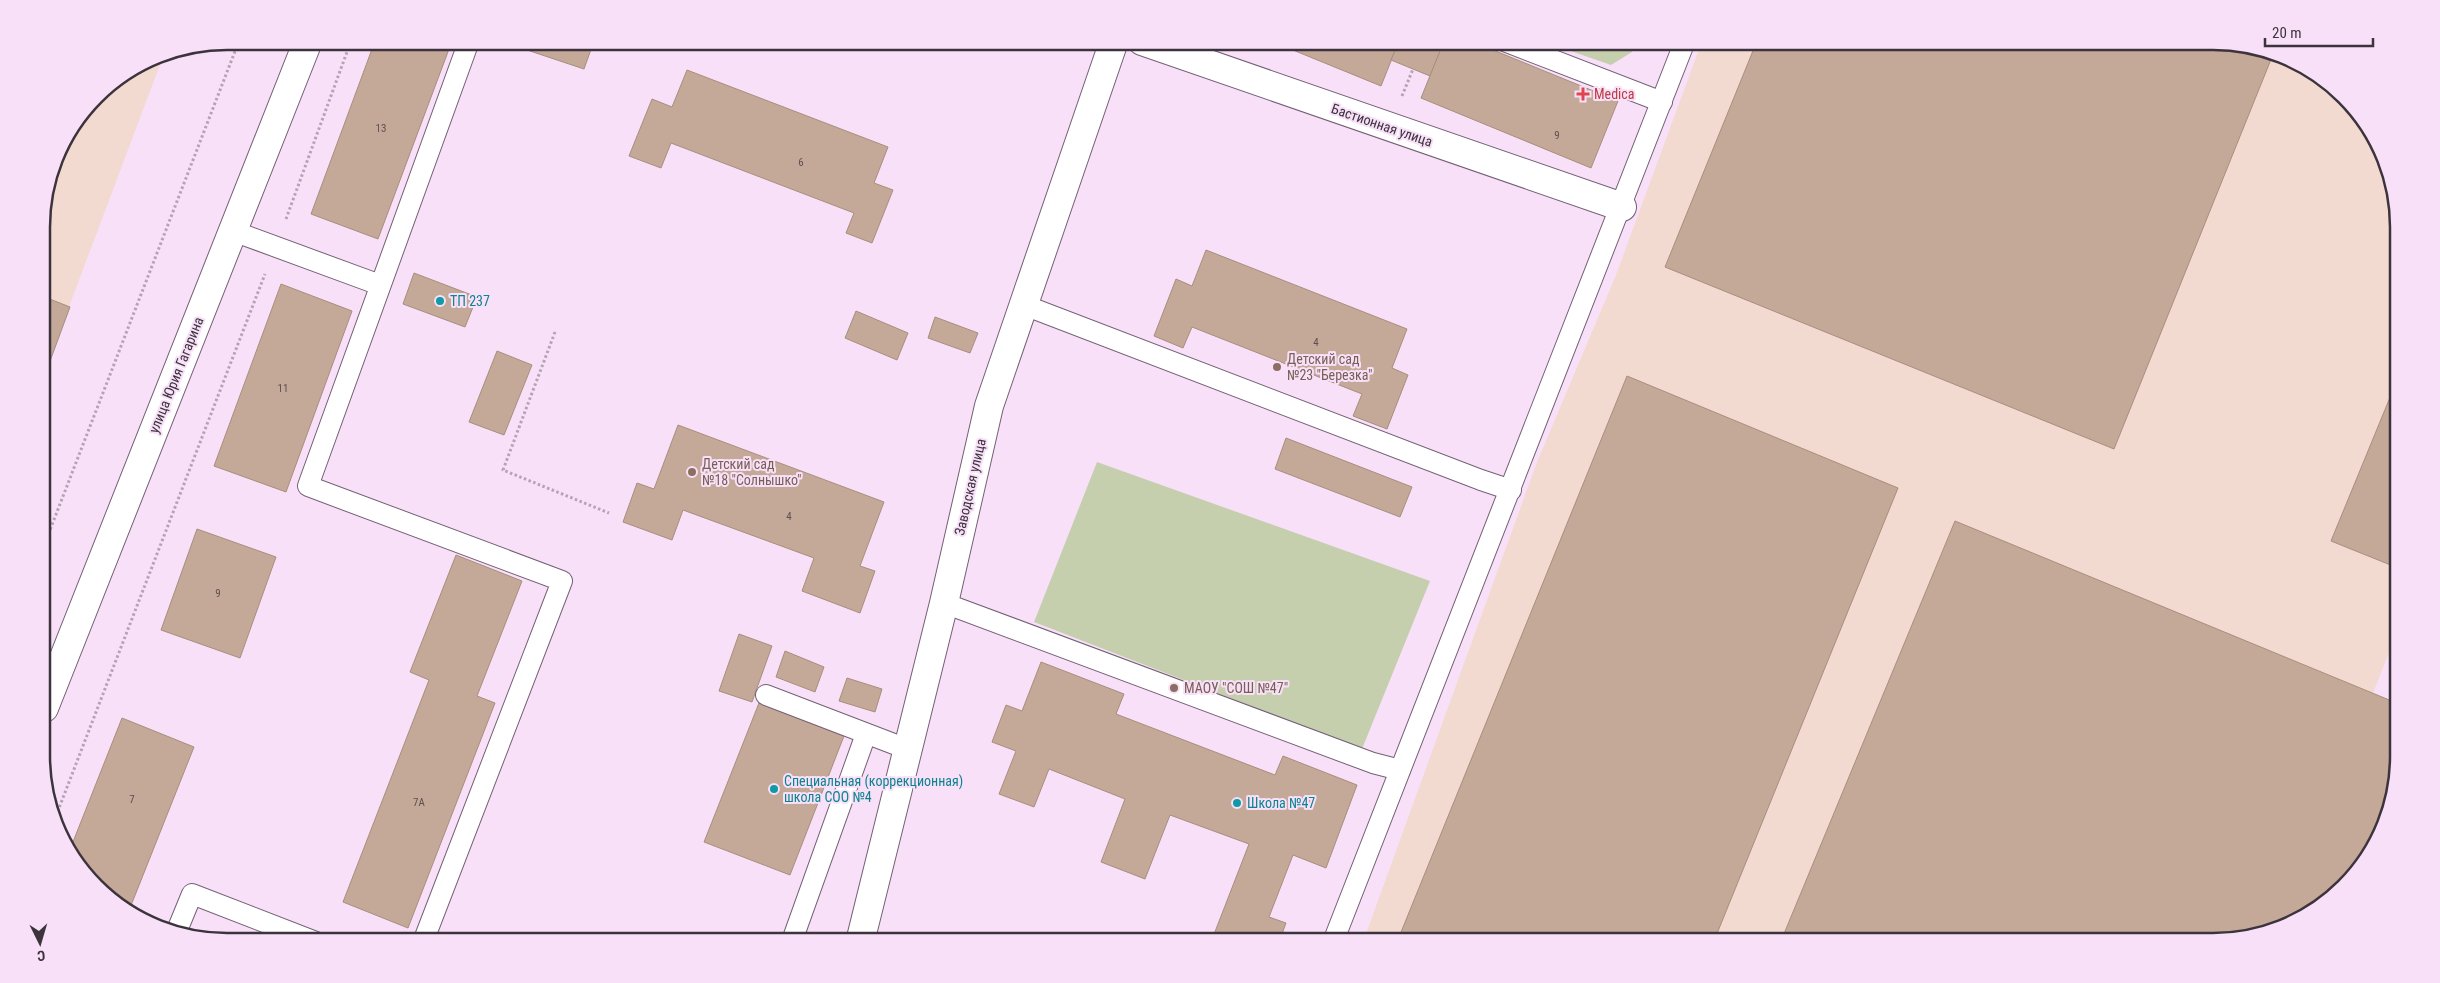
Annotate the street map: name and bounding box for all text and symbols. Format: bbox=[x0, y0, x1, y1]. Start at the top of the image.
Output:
scale bar bbox=[2265, 15, 2372, 47]
text: 20 m bbox=[2272, 24, 2302, 42]
place label: Medica bbox=[1594, 86, 1634, 102]
marker: Medica bbox=[1576, 87, 1590, 101]
street label: Бастионная улица bbox=[1329, 100, 1435, 150]
house number: 13 bbox=[376, 122, 386, 135]
house number: 9 bbox=[1554, 129, 1560, 142]
house number: 6 bbox=[798, 156, 804, 169]
place label: ТП 237 bbox=[450, 293, 490, 309]
marker: ТП 237 bbox=[434, 295, 446, 307]
street label: улица Юрия Гагарина bbox=[145, 315, 207, 435]
house number: 4 bbox=[1313, 336, 1319, 349]
place label: Детский сад №23 "Березка" bbox=[1287, 351, 1372, 383]
marker: Детский сад №23 "Березка" bbox=[1271, 361, 1283, 373]
house number: 11 bbox=[278, 382, 288, 395]
street label: Заводская улица bbox=[951, 437, 989, 537]
place label: Детский сад №18 "Солнышко" bbox=[702, 456, 802, 488]
marker: Детский сад №18 "Солнышко" bbox=[686, 466, 698, 478]
house number: 4 bbox=[786, 510, 792, 523]
house number: 9 bbox=[215, 587, 221, 600]
place label: МАОУ "СОШ №47" bbox=[1184, 680, 1288, 696]
marker: МАОУ "СОШ №47" bbox=[1168, 682, 1180, 694]
place label: Специальная (коррекционная) школа СОО №4 bbox=[784, 773, 963, 805]
marker: Специальная (коррекционная) школа СОО №4 bbox=[768, 783, 780, 795]
house number: 7 bbox=[129, 793, 135, 806]
place label: Школа №47 bbox=[1247, 795, 1315, 811]
house number: 7А bbox=[413, 796, 426, 809]
marker: Школа №47 bbox=[1231, 797, 1243, 809]
north arrow bbox=[15, 918, 65, 968]
text: С bbox=[36, 948, 46, 964]

